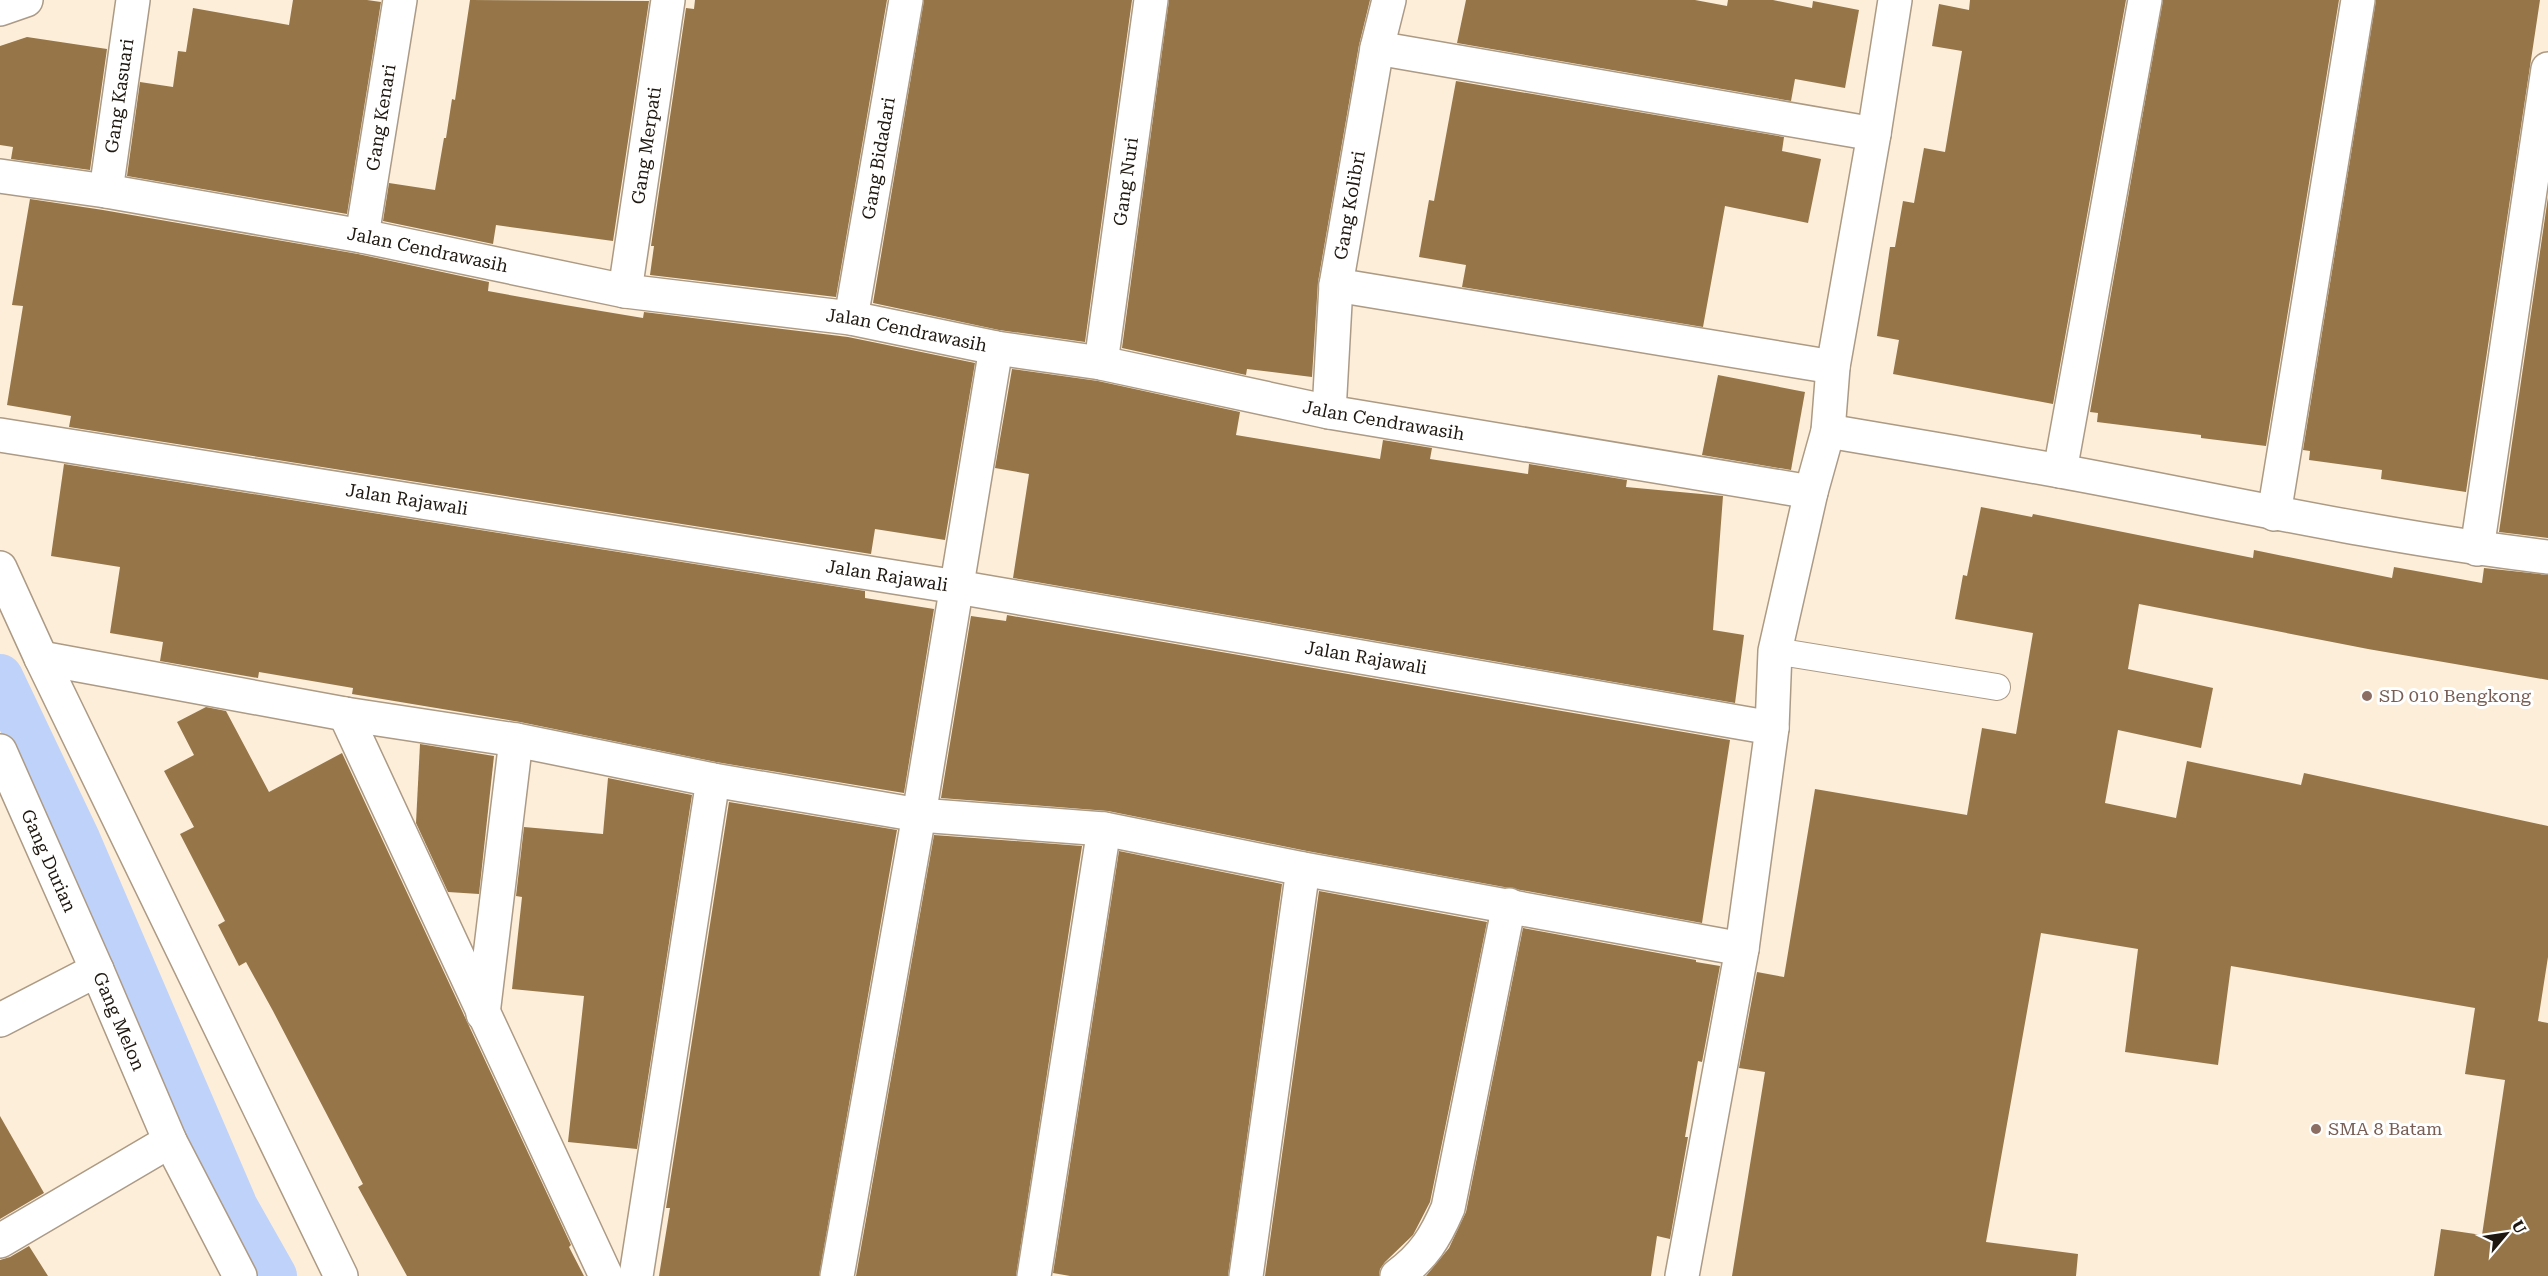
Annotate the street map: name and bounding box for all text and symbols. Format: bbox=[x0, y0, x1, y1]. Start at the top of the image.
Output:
street label: Gang Kasuari bbox=[100, 37, 137, 155]
street label: Gang Kenari bbox=[362, 62, 400, 172]
street label: Gang Merpati bbox=[627, 85, 665, 206]
street label: Gang Bidadari bbox=[857, 95, 899, 221]
street label: Gang Nuri bbox=[1109, 136, 1142, 227]
street label: Gang Kolibri bbox=[1330, 149, 1369, 261]
street label: Jalan Cendrawasih bbox=[345, 223, 510, 276]
street label: Jalan Cendrawasih bbox=[825, 304, 989, 356]
street label: Jalan Cendrawasih bbox=[1301, 396, 1467, 444]
street label: Jalan Rajawali bbox=[344, 479, 470, 519]
street label: Jalan Rajawali bbox=[824, 555, 950, 595]
street label: Jalan Rajawali bbox=[1303, 636, 1429, 678]
place label: SD 010 Bengkong bbox=[2379, 685, 2532, 706]
marker: SD 010 Bengkong bbox=[2360, 689, 2374, 703]
street label: Gang Durian bbox=[17, 806, 81, 915]
street label: Gang Melon bbox=[89, 969, 150, 1074]
place label: SMA 8 Batam bbox=[2328, 1118, 2442, 1139]
marker: SMA 8 Batam bbox=[2309, 1122, 2323, 1136]
north arrow bbox=[2476, 1204, 2536, 1264]
text: U bbox=[2507, 1217, 2530, 1237]

